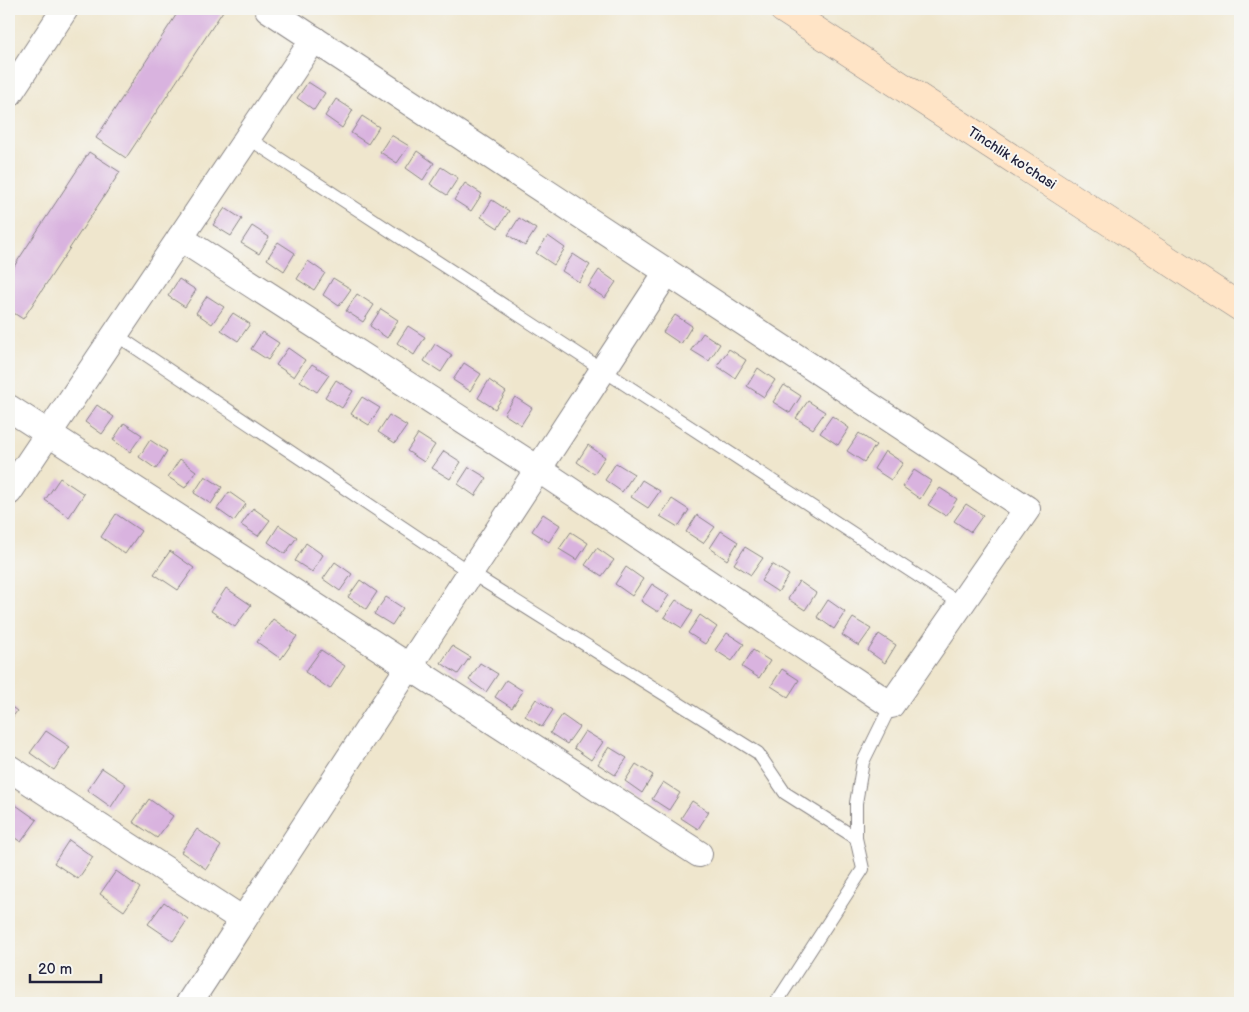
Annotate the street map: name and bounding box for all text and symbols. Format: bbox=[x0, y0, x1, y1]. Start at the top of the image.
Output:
street label: Tinchlik ko'chasi bbox=[965, 123, 1059, 193]
scale bar bbox=[30, 952, 101, 984]
text: 20 m bbox=[38, 960, 72, 979]

